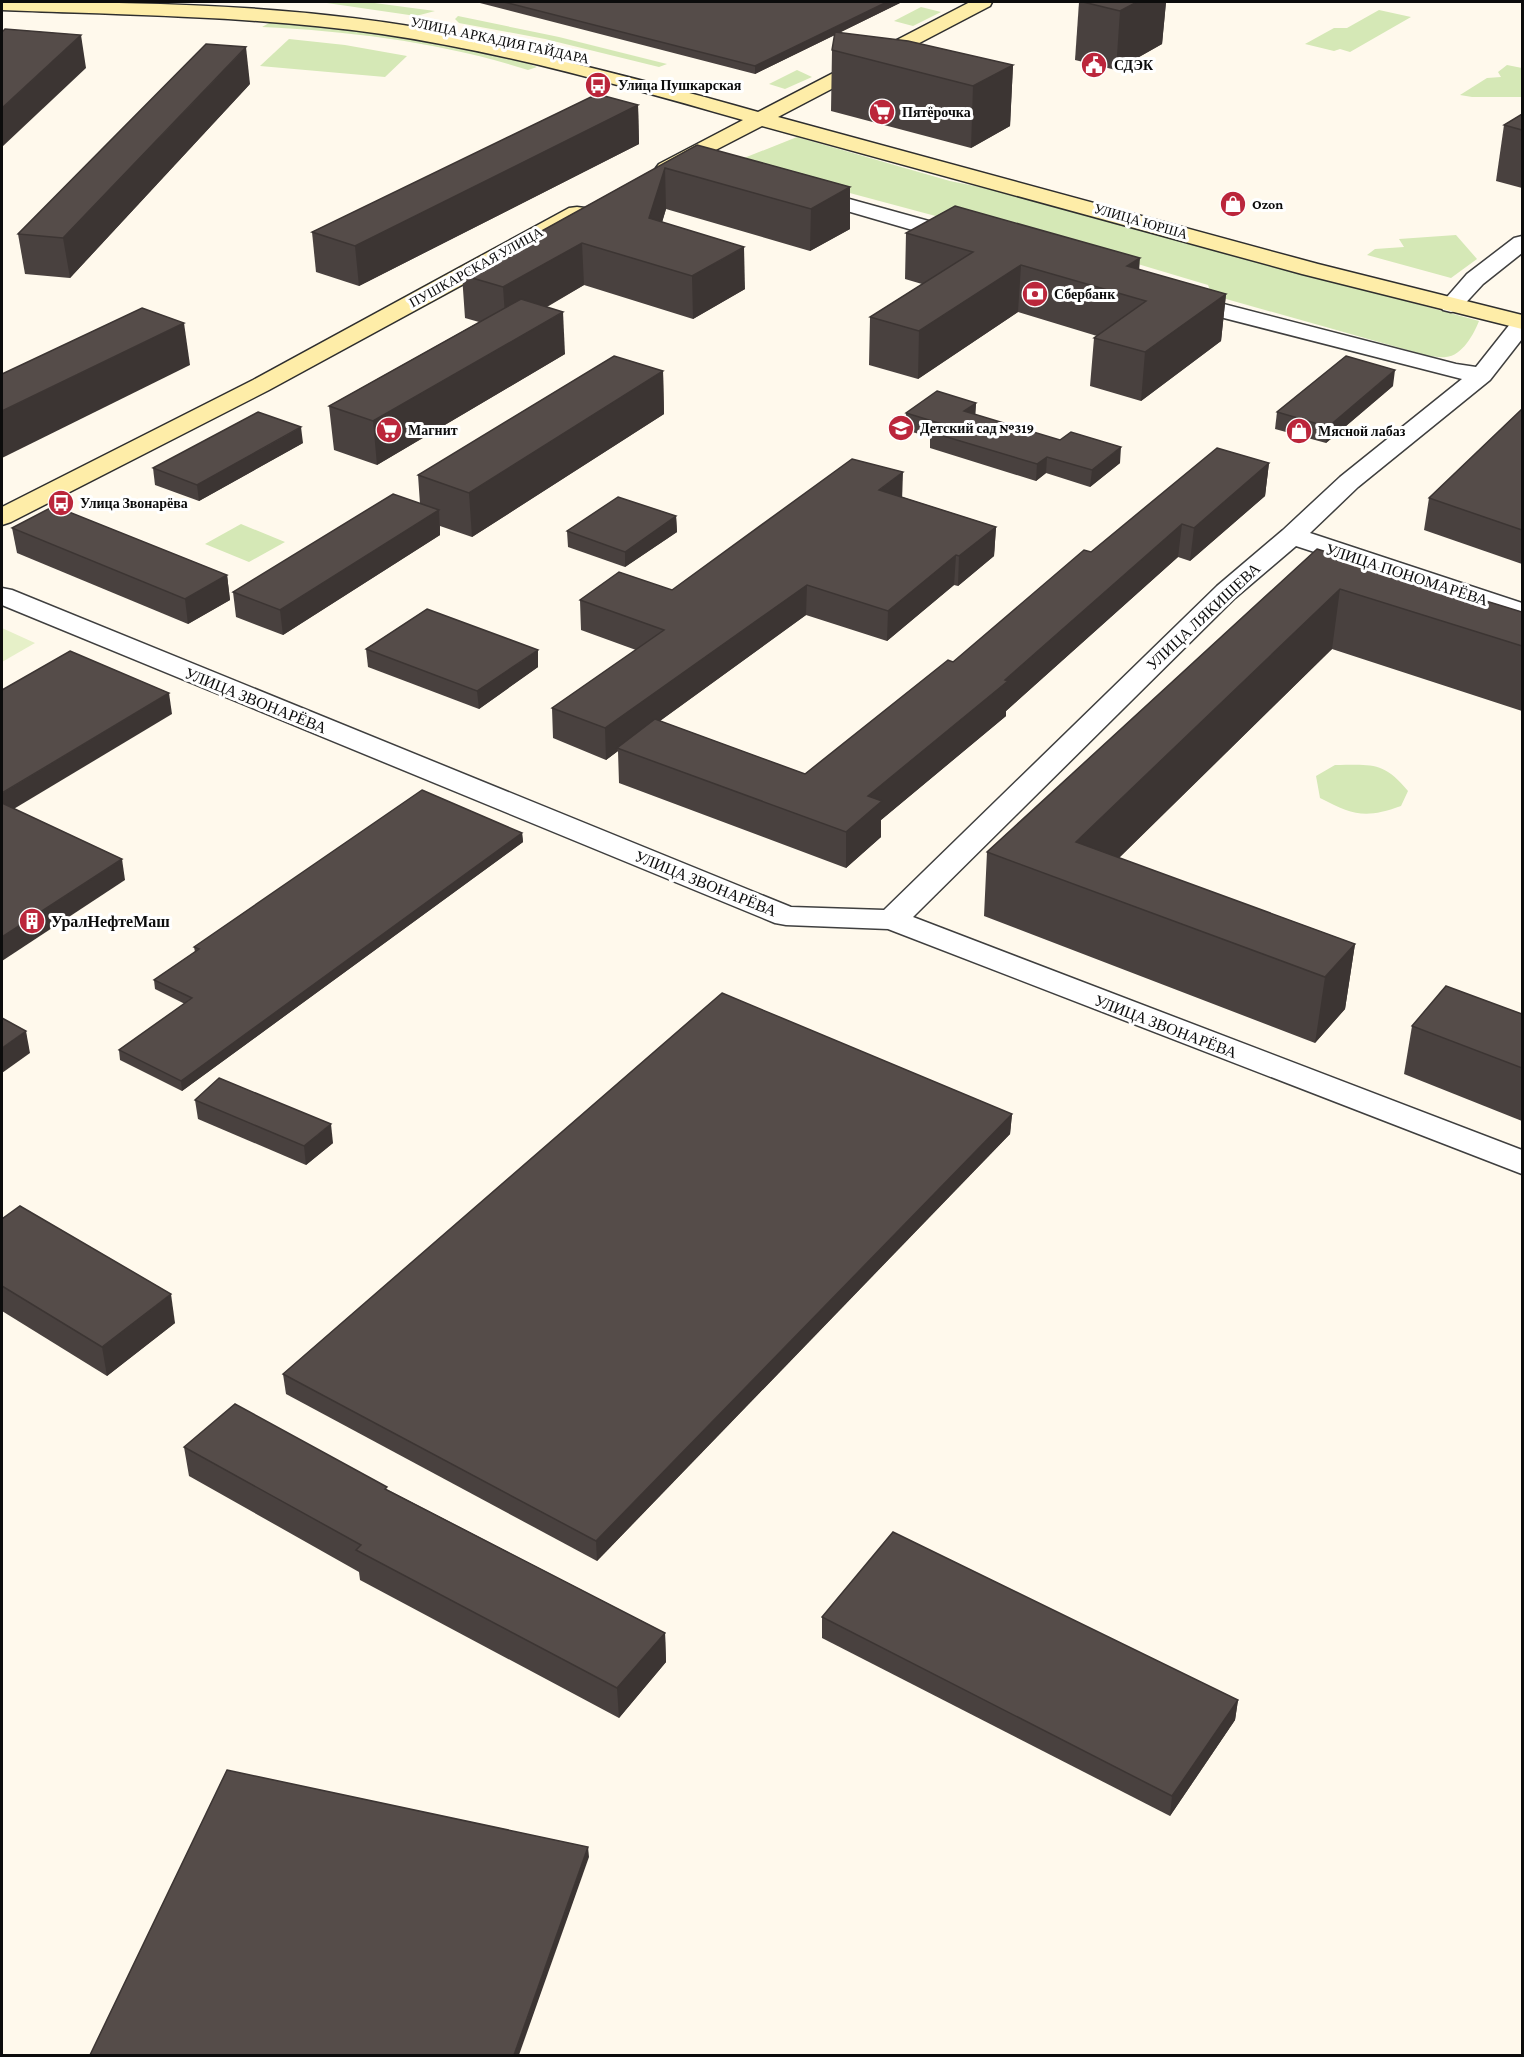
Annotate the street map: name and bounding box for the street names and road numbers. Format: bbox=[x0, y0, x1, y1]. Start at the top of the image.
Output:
street label: УЛИЦА АРКАДИЯ ГАЙДАРА bbox=[409, 13, 592, 67]
street label: УЛИЦА ЮРША bbox=[1092, 200, 1191, 242]
street label: ПУШКАРСКАЯ УЛИЦА bbox=[406, 223, 546, 310]
street label: УЛИЦА ПОНОМАРЁВА bbox=[1323, 540, 1491, 610]
street label: УЛИЦА ЛЯКИШЕВА bbox=[1143, 559, 1265, 674]
street label: УЛИЦА ЗВОНАРЁВА bbox=[182, 664, 330, 738]
street label: УЛИЦА ЗВОНАРЁВА bbox=[632, 847, 780, 921]
street label: УЛИЦА ЗВОНАРЁВА bbox=[1092, 991, 1240, 1063]

